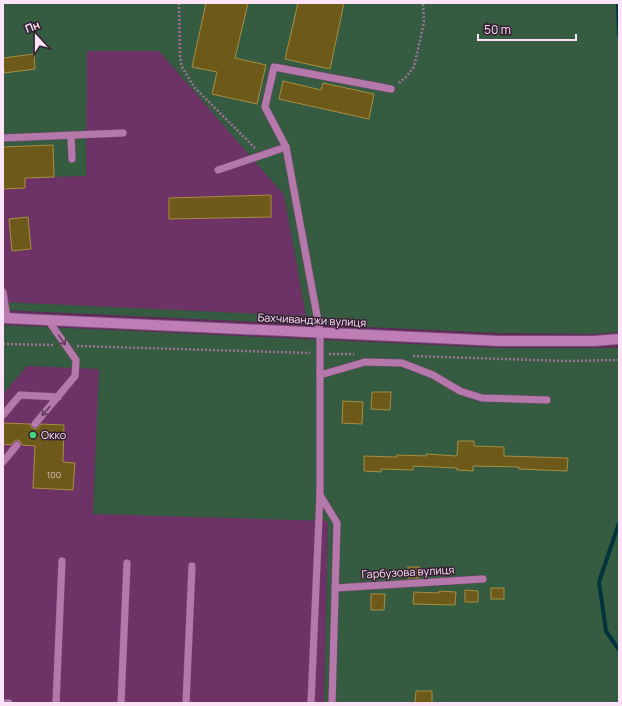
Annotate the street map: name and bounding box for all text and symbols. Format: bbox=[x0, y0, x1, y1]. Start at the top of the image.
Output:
north arrow bbox=[16, 16, 56, 56]
text: Пн bbox=[23, 16, 42, 36]
scale bar bbox=[478, 16, 576, 42]
text: 50 m bbox=[484, 21, 511, 38]
street label: Бахчиванджи вулиця bbox=[257, 309, 367, 330]
one-way arrow bbox=[58, 334, 66, 345]
one-way arrow bbox=[42, 406, 51, 416]
place label: Окко bbox=[41, 427, 67, 442]
marker: Окко bbox=[28, 430, 38, 440]
house number: 100 bbox=[47, 468, 61, 481]
street label: Гарбузова вулиця bbox=[361, 562, 455, 581]

